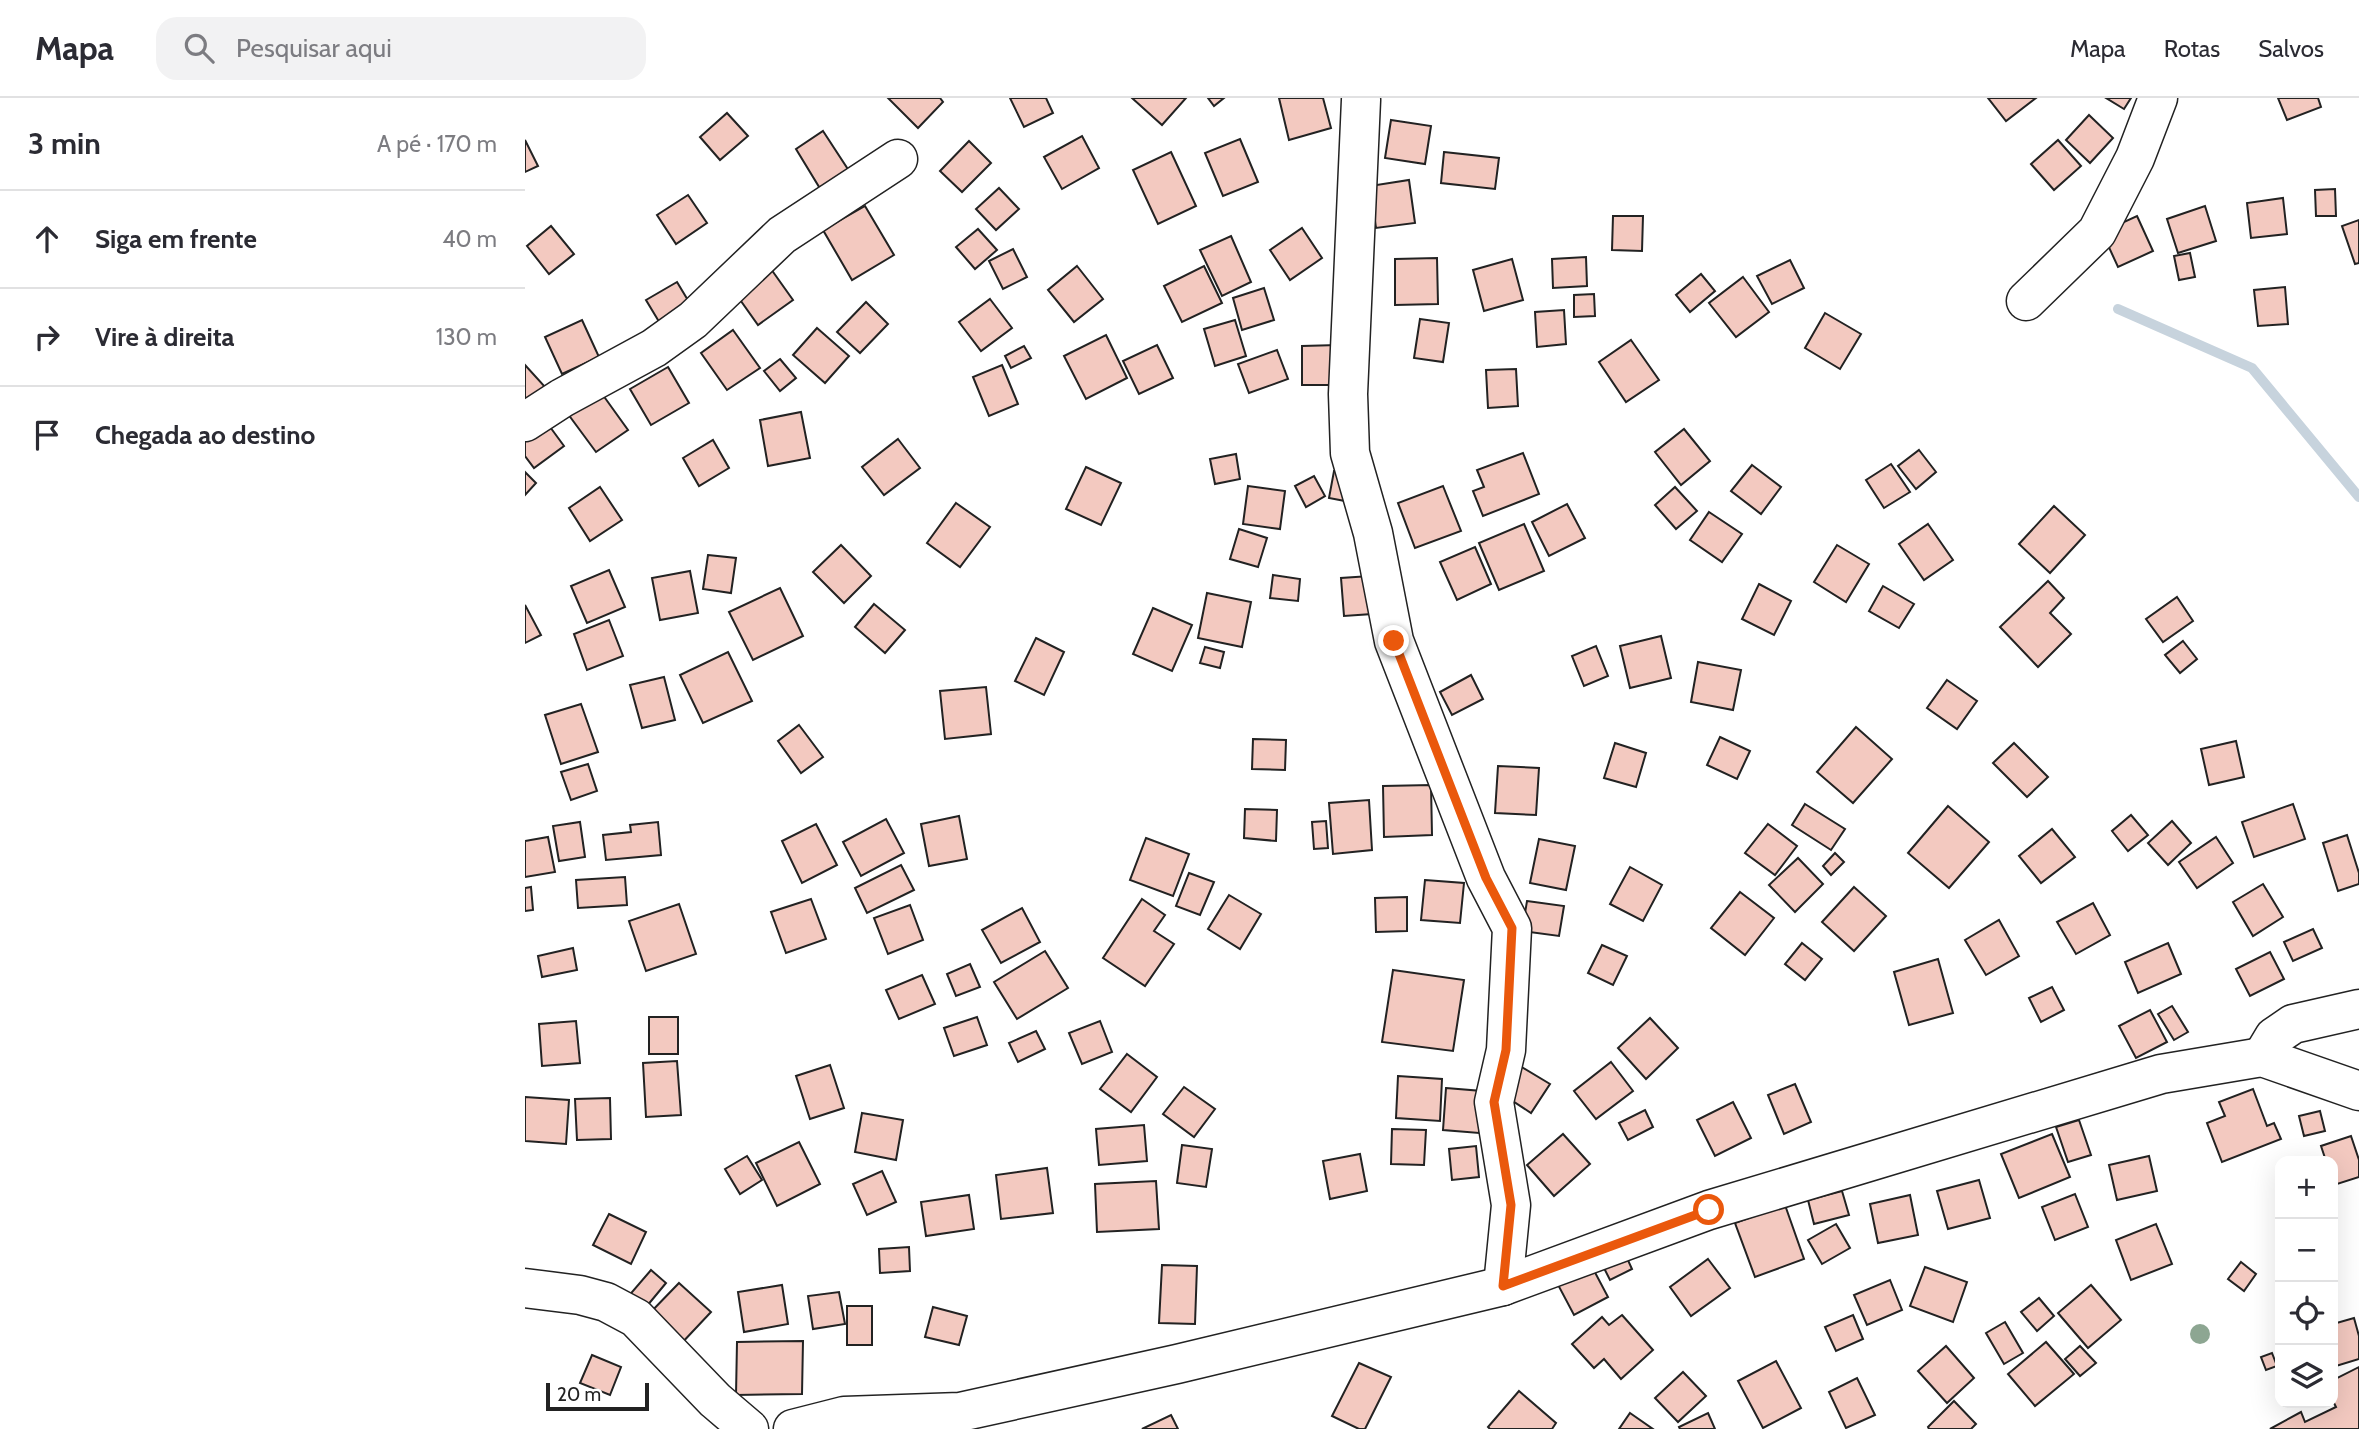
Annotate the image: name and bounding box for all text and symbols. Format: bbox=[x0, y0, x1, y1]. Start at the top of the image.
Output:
search box bbox=[156, 17, 646, 80]
text: Mapa bbox=[35, 28, 114, 68]
icon: search bbox=[180, 29, 218, 67]
text: Pesquisar aqui bbox=[236, 32, 392, 64]
text: Mapa bbox=[2070, 34, 2126, 63]
text: Rotas bbox=[2164, 34, 2220, 63]
text: Salvos bbox=[2258, 34, 2324, 63]
text: 3 min bbox=[28, 125, 101, 162]
text: A pé · 170 m bbox=[377, 130, 497, 158]
icon: ahead bbox=[28, 220, 66, 258]
text: Siga em frente bbox=[95, 223, 257, 255]
text: 40 m bbox=[442, 225, 497, 253]
icon: right bbox=[28, 318, 66, 356]
text: Vire à direita bbox=[95, 321, 235, 353]
text: 130 m bbox=[436, 323, 497, 351]
icon: arrive bbox=[28, 416, 66, 454]
text: Chegada ao destino bbox=[95, 419, 315, 451]
route end bbox=[1378, 625, 1409, 656]
map controls bbox=[2275, 1156, 2338, 1408]
button: + bbox=[2275, 1156, 2338, 1219]
route start bbox=[1693, 1194, 1724, 1225]
button: − bbox=[2275, 1219, 2338, 1282]
button: locate bbox=[2275, 1282, 2338, 1345]
button: layers bbox=[2275, 1345, 2338, 1408]
scale bar bbox=[546, 1380, 649, 1412]
text: 20 m bbox=[557, 1383, 601, 1406]

